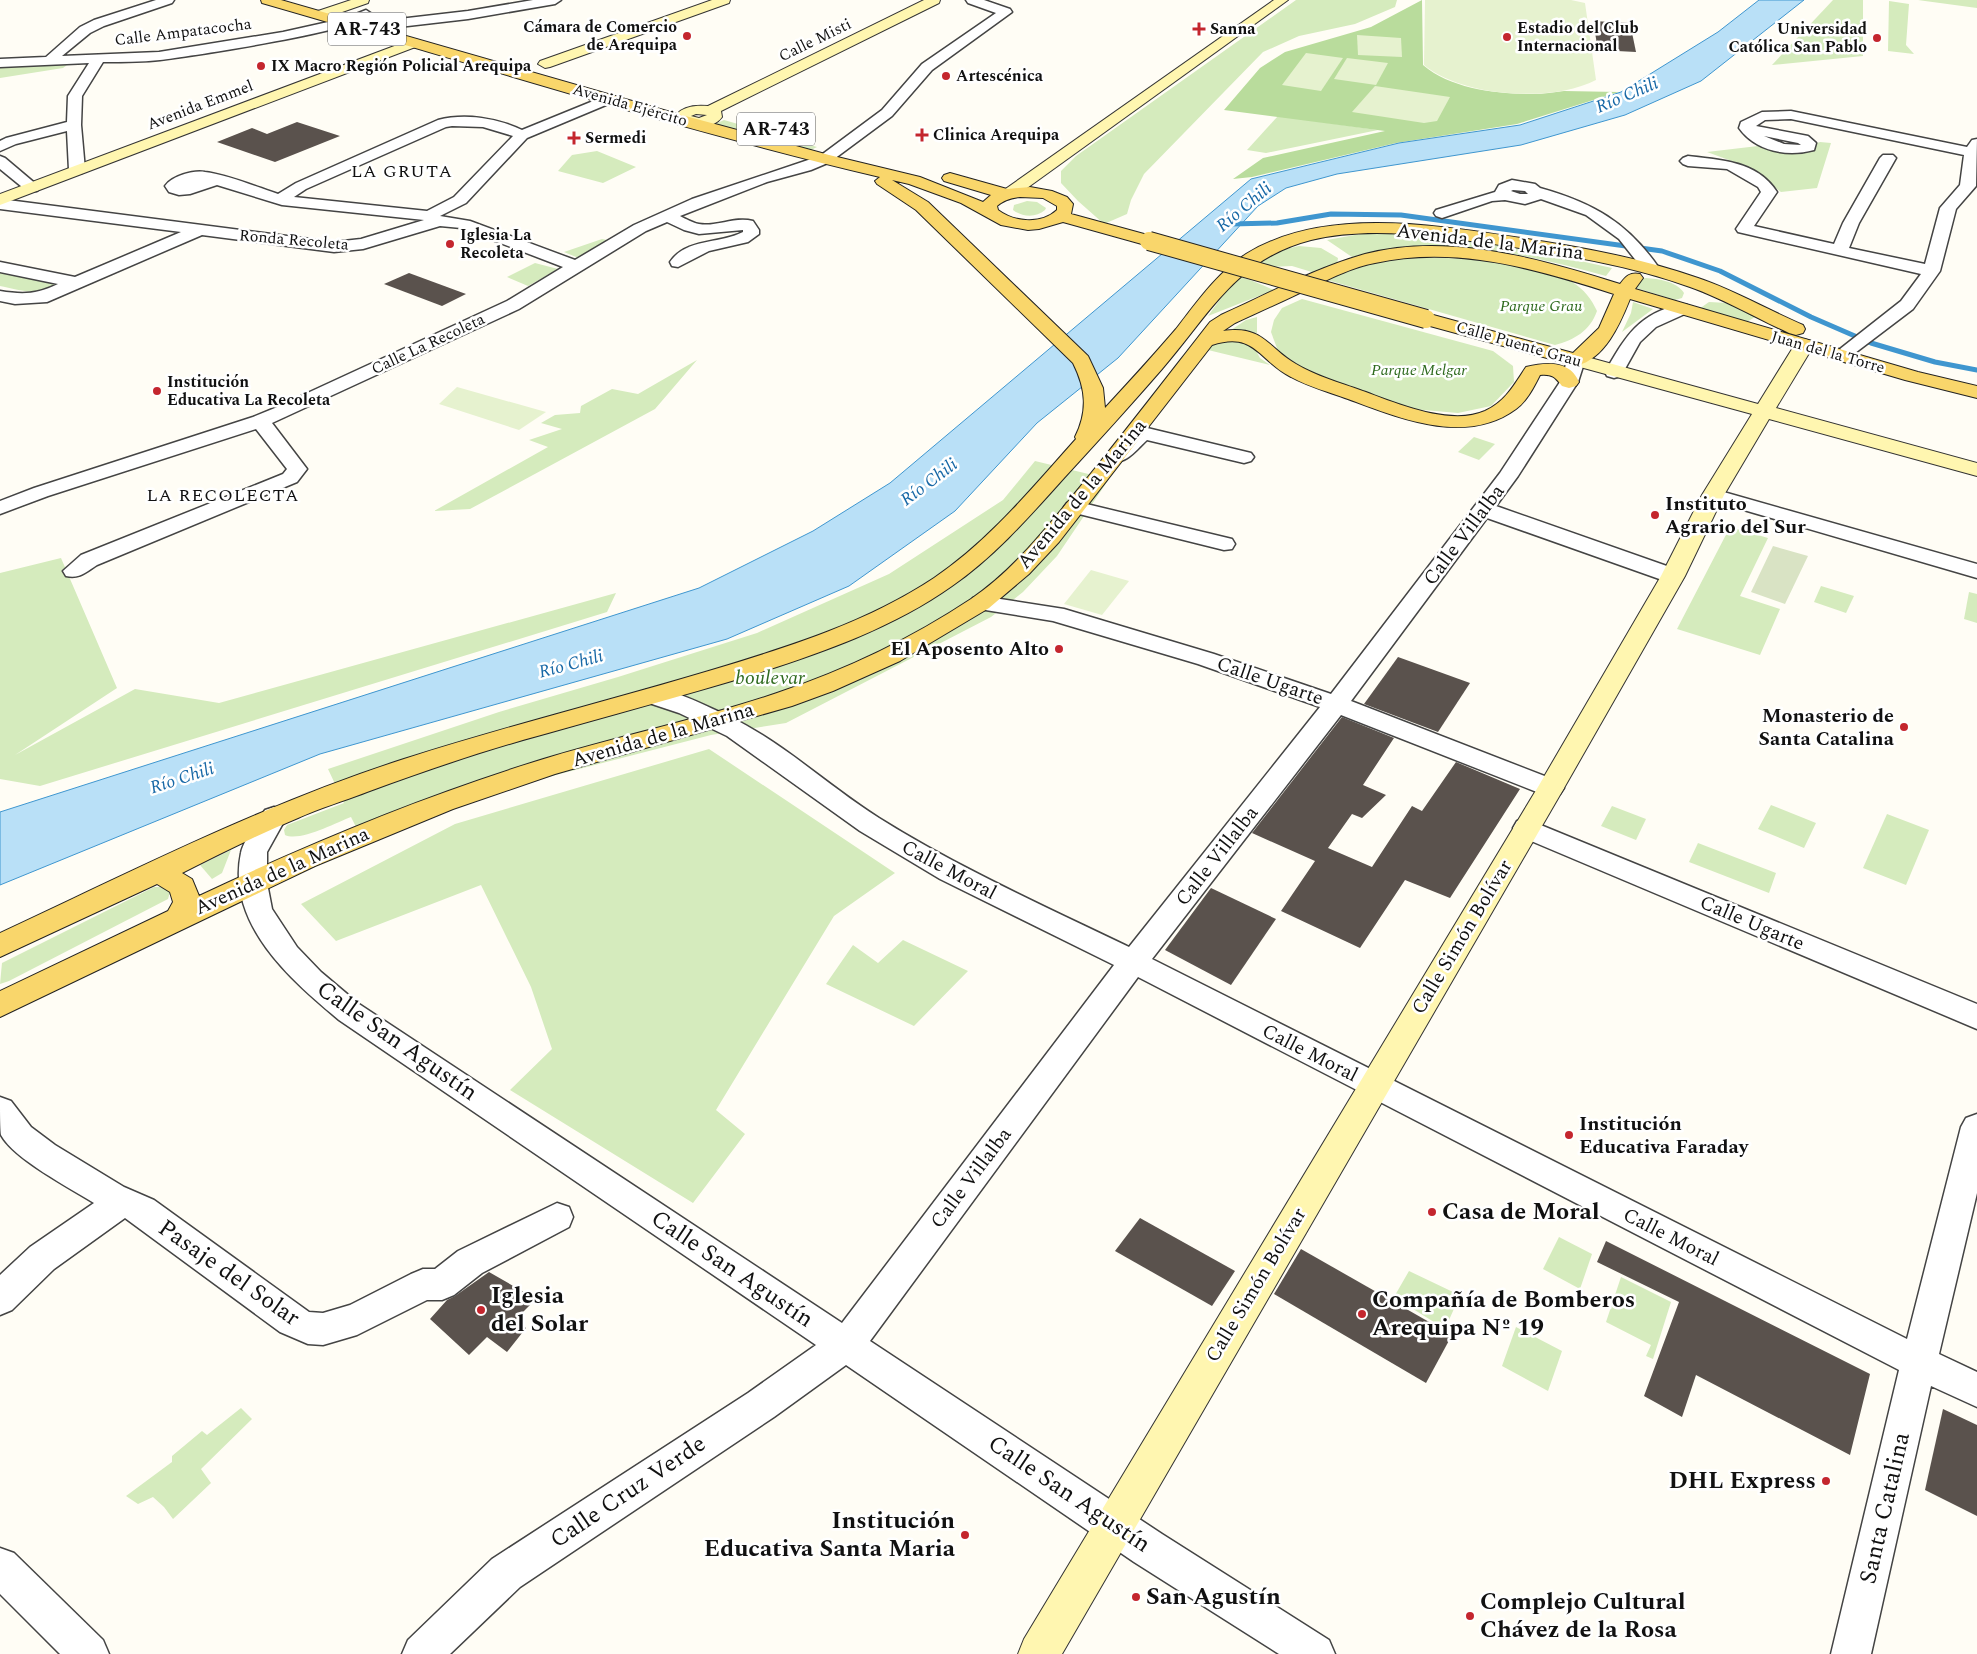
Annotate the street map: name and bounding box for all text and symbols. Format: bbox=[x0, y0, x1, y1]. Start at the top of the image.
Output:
street label: Calle Ampatacocha bbox=[113, 12, 253, 52]
road number: AR-743 bbox=[328, 12, 406, 46]
street label: Calle Misti bbox=[775, 12, 855, 68]
place label: Cámara de Comercio de Arequipa bbox=[523, 15, 678, 57]
place label: Estadio del Club Internacional bbox=[1517, 16, 1638, 58]
place label: Sanna bbox=[1210, 17, 1256, 41]
place label: Universidad Católica San Pablo bbox=[1728, 17, 1867, 59]
marker: Sanna bbox=[1192, 22, 1206, 36]
marker: Cámara de Comercio de Arequipa bbox=[681, 30, 693, 42]
marker: Estadio del Club Internacional bbox=[1501, 31, 1513, 43]
marker: Universidad Católica San Pablo bbox=[1871, 32, 1883, 44]
place label: IX Macro Región Policial Arequipa bbox=[271, 54, 532, 78]
marker: IX Macro Región Policial Arequipa bbox=[255, 60, 267, 72]
place label: Artescénica bbox=[956, 64, 1044, 88]
marker: Artescénica bbox=[940, 70, 952, 82]
water label: Río Chili bbox=[1591, 70, 1663, 120]
street label: Avenida Emmel bbox=[143, 74, 257, 136]
street label: Avenida Ejército bbox=[570, 77, 690, 133]
road number: AR-743 bbox=[737, 112, 815, 146]
place label: Clinica Arequipa bbox=[933, 123, 1060, 147]
place label: Sermedi bbox=[585, 126, 646, 150]
marker: Clinica Arequipa bbox=[915, 128, 929, 142]
marker: Sermedi bbox=[567, 131, 581, 145]
district label: LA GRUTA bbox=[351, 158, 453, 185]
water label: Río Chili bbox=[1210, 175, 1278, 239]
street label: Avenida de la Marina bbox=[1395, 216, 1585, 268]
street label: Ronda Recoleta bbox=[238, 223, 350, 257]
place label: Iglesia La Recoleta bbox=[460, 223, 532, 265]
marker: Iglesia La Recoleta bbox=[444, 238, 456, 250]
park label: Parque Grau bbox=[1500, 294, 1583, 318]
street label: Calle La Recoleta bbox=[367, 307, 489, 381]
street label: Calle Puente Grau bbox=[1453, 315, 1585, 373]
street label: Juan del la Torre bbox=[1768, 324, 1888, 380]
park label: Parque Melgar bbox=[1371, 358, 1467, 382]
place label: Institución Educativa La Recoleta bbox=[167, 370, 331, 412]
marker: Institución Educativa La Recoleta bbox=[151, 385, 163, 397]
street label: Avenida de la Marina bbox=[1010, 412, 1154, 576]
water label: Río Chili bbox=[895, 451, 963, 513]
street label: Calle Villalba bbox=[1416, 478, 1512, 592]
district label: LA RECOLECTA bbox=[147, 482, 299, 509]
place label: Instituto Agrario del Sur bbox=[1665, 489, 1806, 542]
marker: Instituto Agrario del Sur bbox=[1649, 509, 1661, 521]
place label: El Aposento Alto bbox=[890, 634, 1049, 664]
water label: Río Chili bbox=[536, 642, 606, 686]
marker: El Aposento Alto bbox=[1053, 643, 1065, 655]
street label: Calle Ugarte bbox=[1212, 649, 1328, 713]
park label: boulevar bbox=[735, 663, 806, 693]
street label: Avenida de la Marina bbox=[568, 695, 758, 775]
place label: Monasterio de Santa Catalina bbox=[1758, 701, 1895, 754]
marker: Monasterio de Santa Catalina bbox=[1898, 721, 1910, 733]
water label: Río Chili bbox=[146, 755, 218, 801]
street label: Calle Villalba bbox=[1168, 799, 1266, 913]
street label: Avenida de la Marina bbox=[190, 819, 374, 923]
street label: Calle Moral bbox=[896, 832, 1002, 908]
street label: Calle Simón Bolívar bbox=[1404, 854, 1520, 1020]
street label: Calle Ugarte bbox=[1695, 887, 1809, 959]
street label: Calle San Agustín bbox=[309, 972, 485, 1110]
street label: Calle Moral bbox=[1257, 1016, 1363, 1090]
place label: Institución Educativa Faraday bbox=[1579, 1109, 1750, 1162]
street label: Calle Villalba bbox=[923, 1121, 1019, 1235]
marker: Institución Educativa Faraday bbox=[1563, 1129, 1575, 1141]
place label: Casa de Moral bbox=[1442, 1194, 1600, 1230]
street label: Calle Moral bbox=[1618, 1200, 1724, 1274]
street label: Calle San Agustín bbox=[643, 1201, 821, 1337]
street label: Calle Simón Bolívar bbox=[1198, 1202, 1314, 1368]
marker: Casa de Moral bbox=[1426, 1206, 1438, 1218]
street label: Pasaje del Solar bbox=[151, 1211, 307, 1335]
place label: Iglesia del Solar bbox=[491, 1278, 589, 1342]
place label: Compañía de Bomberos Arequipa Nº 19 bbox=[1372, 1282, 1635, 1346]
marker: Iglesia del Solar bbox=[475, 1304, 487, 1316]
marker: Compañía de Bomberos Arequipa Nº 19 bbox=[1356, 1308, 1368, 1320]
street label: Calle Cruz Verde bbox=[543, 1426, 713, 1558]
street label: Calle San Agustín bbox=[980, 1426, 1158, 1562]
street label: Santa Catalina bbox=[1850, 1428, 1920, 1587]
place label: DHL Express bbox=[1669, 1463, 1816, 1499]
marker: DHL Express bbox=[1820, 1475, 1832, 1487]
place label: Institución Educativa Santa Maria bbox=[704, 1503, 956, 1567]
marker: Institución Educativa Santa Maria bbox=[959, 1529, 971, 1541]
place label: San Agustín bbox=[1146, 1579, 1281, 1615]
place label: Complejo Cultural Chávez de la Rosa bbox=[1480, 1584, 1686, 1648]
marker: San Agustín bbox=[1130, 1591, 1142, 1603]
marker: Complejo Cultural Chávez de la Rosa bbox=[1464, 1610, 1476, 1622]

